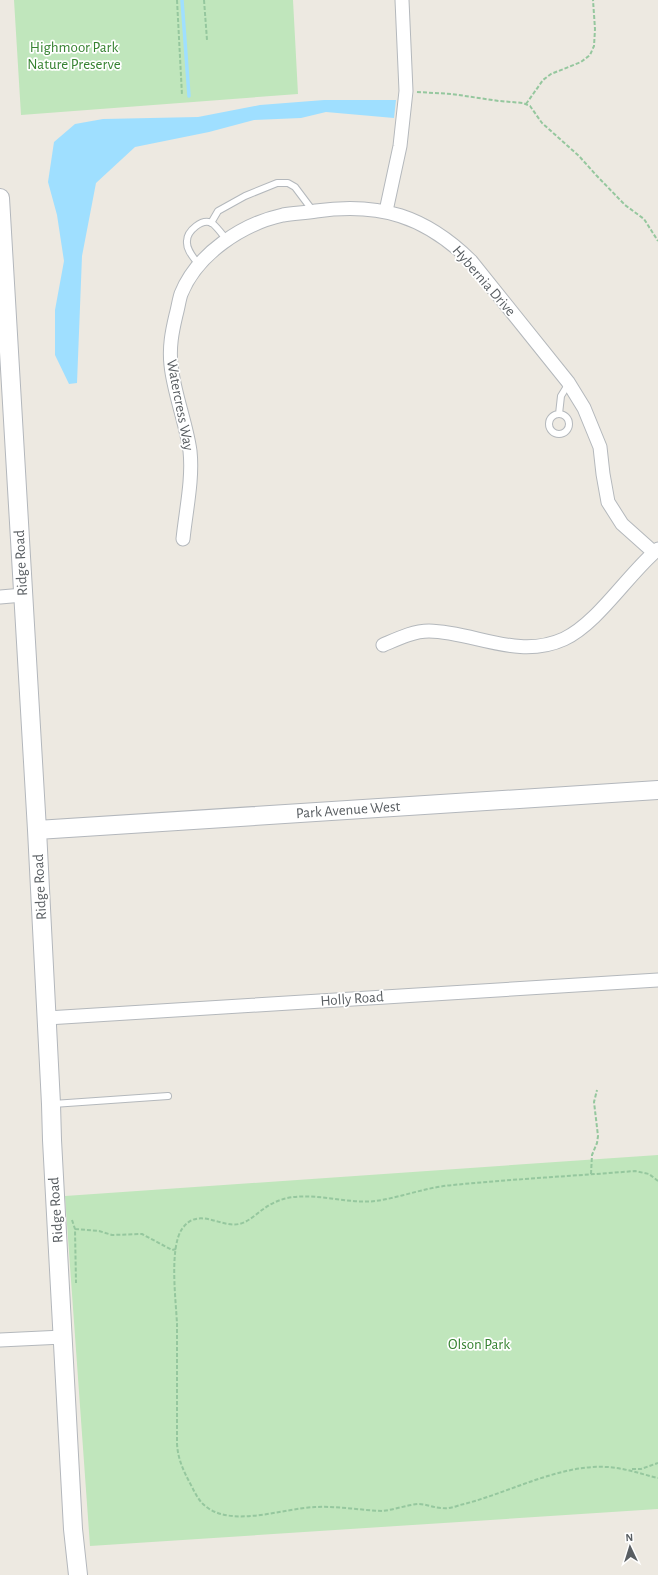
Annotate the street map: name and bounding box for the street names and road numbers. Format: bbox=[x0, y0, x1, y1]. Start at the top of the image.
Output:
street label: Hybernia Drive bbox=[450, 243, 518, 319]
street label: Watercress Way bbox=[164, 358, 196, 452]
street label: Ridge Road bbox=[12, 529, 30, 596]
street label: Park Avenue West bbox=[295, 799, 401, 821]
street label: Ridge Road bbox=[31, 853, 49, 920]
street label: Holly Road bbox=[320, 989, 384, 1009]
street label: Ridge Road bbox=[46, 1176, 66, 1244]

